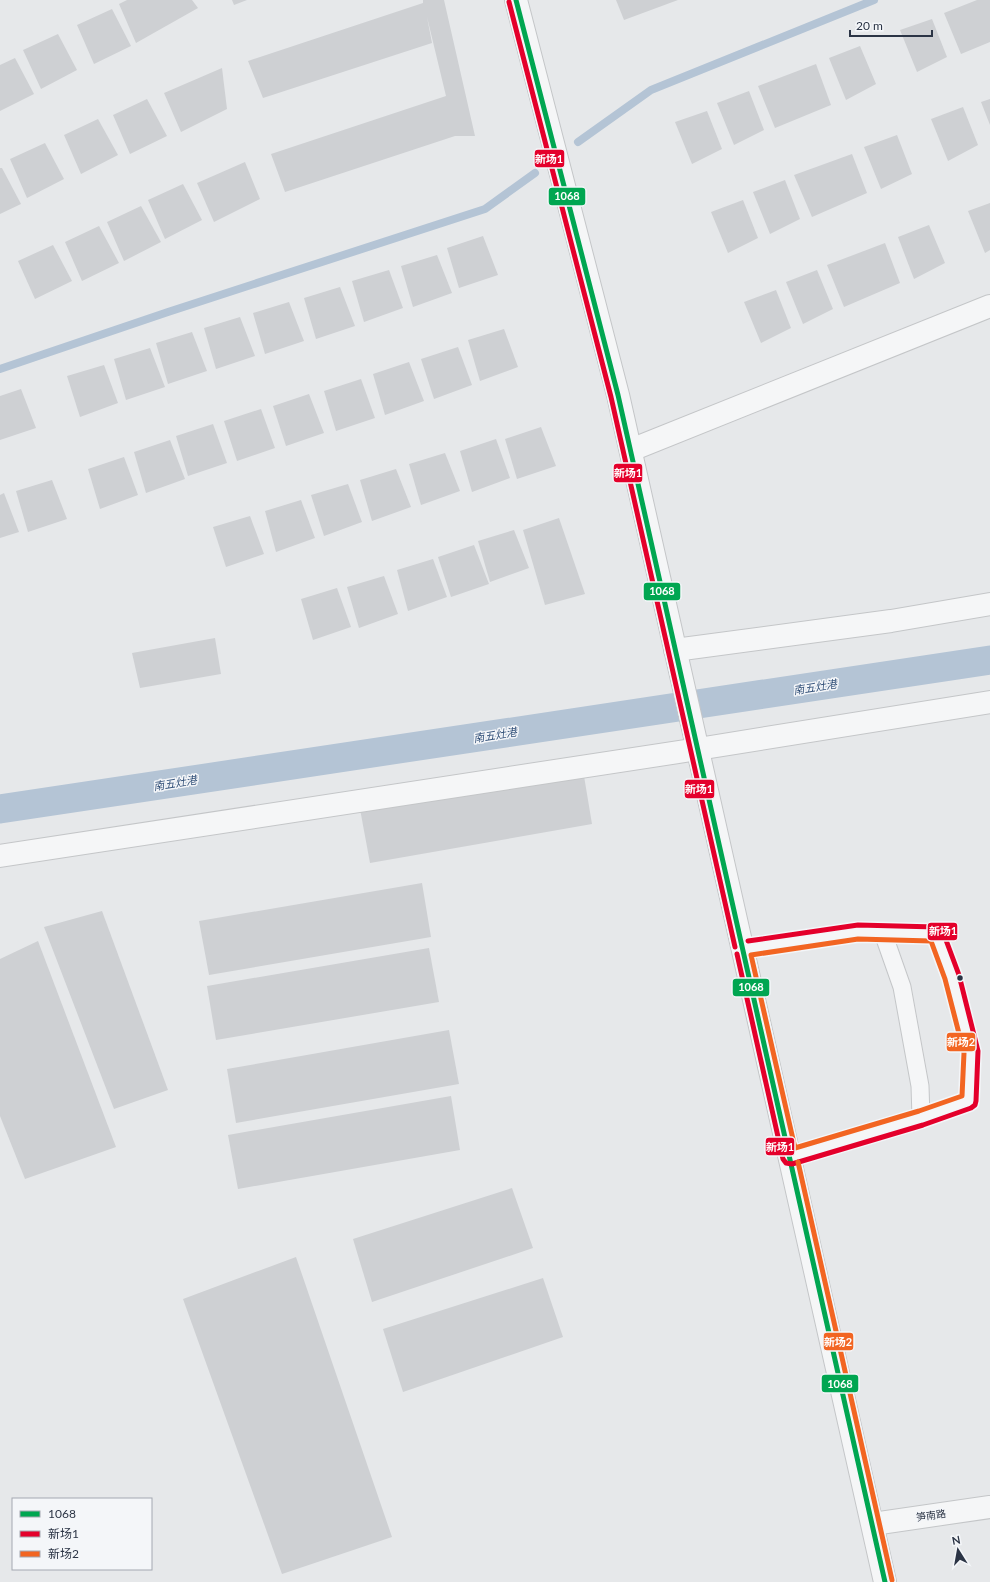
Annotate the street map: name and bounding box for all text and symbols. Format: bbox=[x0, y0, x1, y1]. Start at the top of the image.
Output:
scale bar bbox=[850, 12, 932, 38]
text: 20 m bbox=[856, 18, 883, 33]
line badge: 新场1 bbox=[534, 149, 565, 168]
text: 新场1 bbox=[535, 152, 563, 165]
line badge: 1068 bbox=[548, 187, 586, 206]
text: 1068 bbox=[554, 189, 580, 202]
line badge: 新场1 bbox=[613, 463, 643, 483]
text: 新场1 bbox=[614, 466, 642, 479]
line badge: 1068 bbox=[643, 582, 681, 601]
text: 1068 bbox=[649, 584, 675, 597]
water label: 南五灶港 bbox=[792, 676, 840, 696]
water label: 南五灶港 bbox=[472, 724, 520, 744]
water label: 南五灶港 bbox=[152, 772, 200, 792]
line badge: 新场1 bbox=[684, 779, 715, 799]
text: 新场1 bbox=[685, 782, 713, 795]
line badge: 新场1 bbox=[927, 922, 958, 941]
text: 新场1 bbox=[929, 924, 957, 937]
unlabelled marker bbox=[955, 973, 965, 983]
line badge: 1068 bbox=[732, 978, 770, 997]
text: 1068 bbox=[738, 980, 764, 993]
line badge: 新场2 bbox=[946, 1032, 976, 1052]
text: 新场2 bbox=[947, 1035, 975, 1048]
line badge: 新场1 bbox=[765, 1137, 795, 1156]
text: 新场1 bbox=[766, 1140, 794, 1153]
line badge: 新场2 bbox=[823, 1332, 854, 1351]
text: 新场2 bbox=[824, 1335, 852, 1348]
line badge: 1068 bbox=[821, 1374, 859, 1393]
text: 1068 bbox=[827, 1377, 853, 1390]
legend bbox=[12, 1498, 152, 1570]
text: 1068 bbox=[48, 1506, 76, 1521]
street label: 笋南路 bbox=[915, 1507, 947, 1523]
text: 新场1 bbox=[48, 1526, 79, 1541]
north arrow bbox=[938, 1530, 978, 1570]
text: N bbox=[951, 1533, 961, 1547]
text: 新场2 bbox=[48, 1546, 79, 1561]

